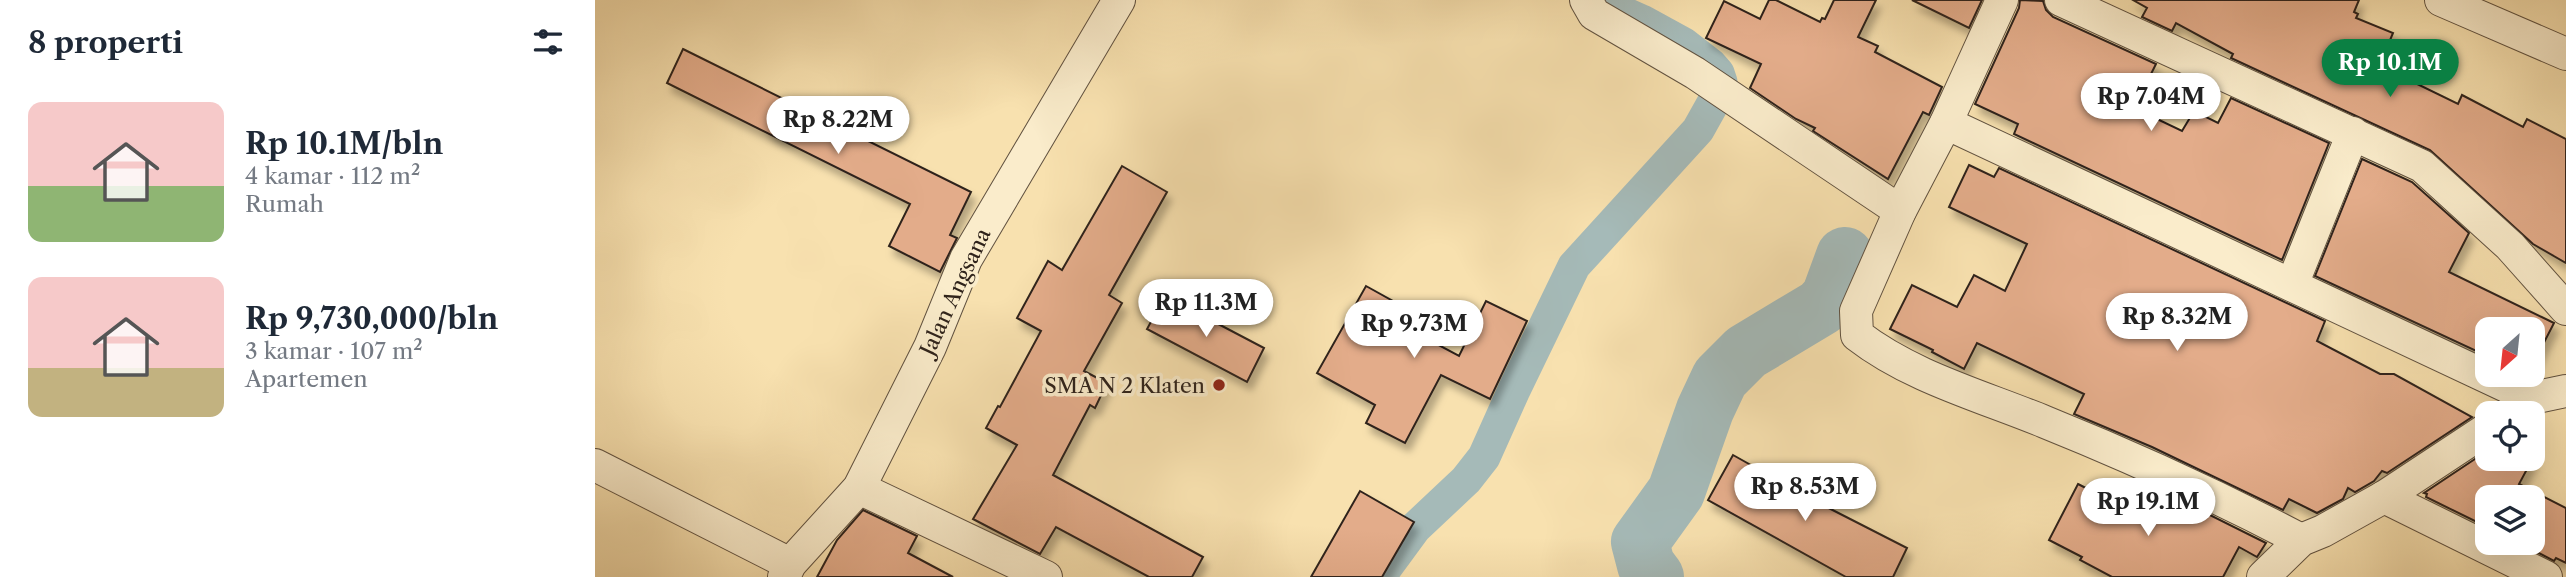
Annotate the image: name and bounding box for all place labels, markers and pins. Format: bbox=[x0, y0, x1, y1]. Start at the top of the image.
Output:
pin: Rp 10.1M bbox=[2318, 40, 2462, 99]
pin: Rp 7.04M bbox=[2079, 74, 2223, 133]
pin: Rp 8.22M bbox=[766, 96, 910, 156]
pin: Rp 11.3M bbox=[1134, 280, 1278, 339]
pin: Rp 8.32M bbox=[2105, 294, 2249, 353]
pin: Rp 9.73M bbox=[1342, 300, 1486, 360]
place label: SMA N 2 Klaten bbox=[1044, 373, 1205, 398]
marker: SMA N 2 Klaten bbox=[1211, 377, 1227, 393]
pin: Rp 8.53M bbox=[1733, 463, 1877, 523]
pin: Rp 19.1M bbox=[2076, 478, 2220, 538]

